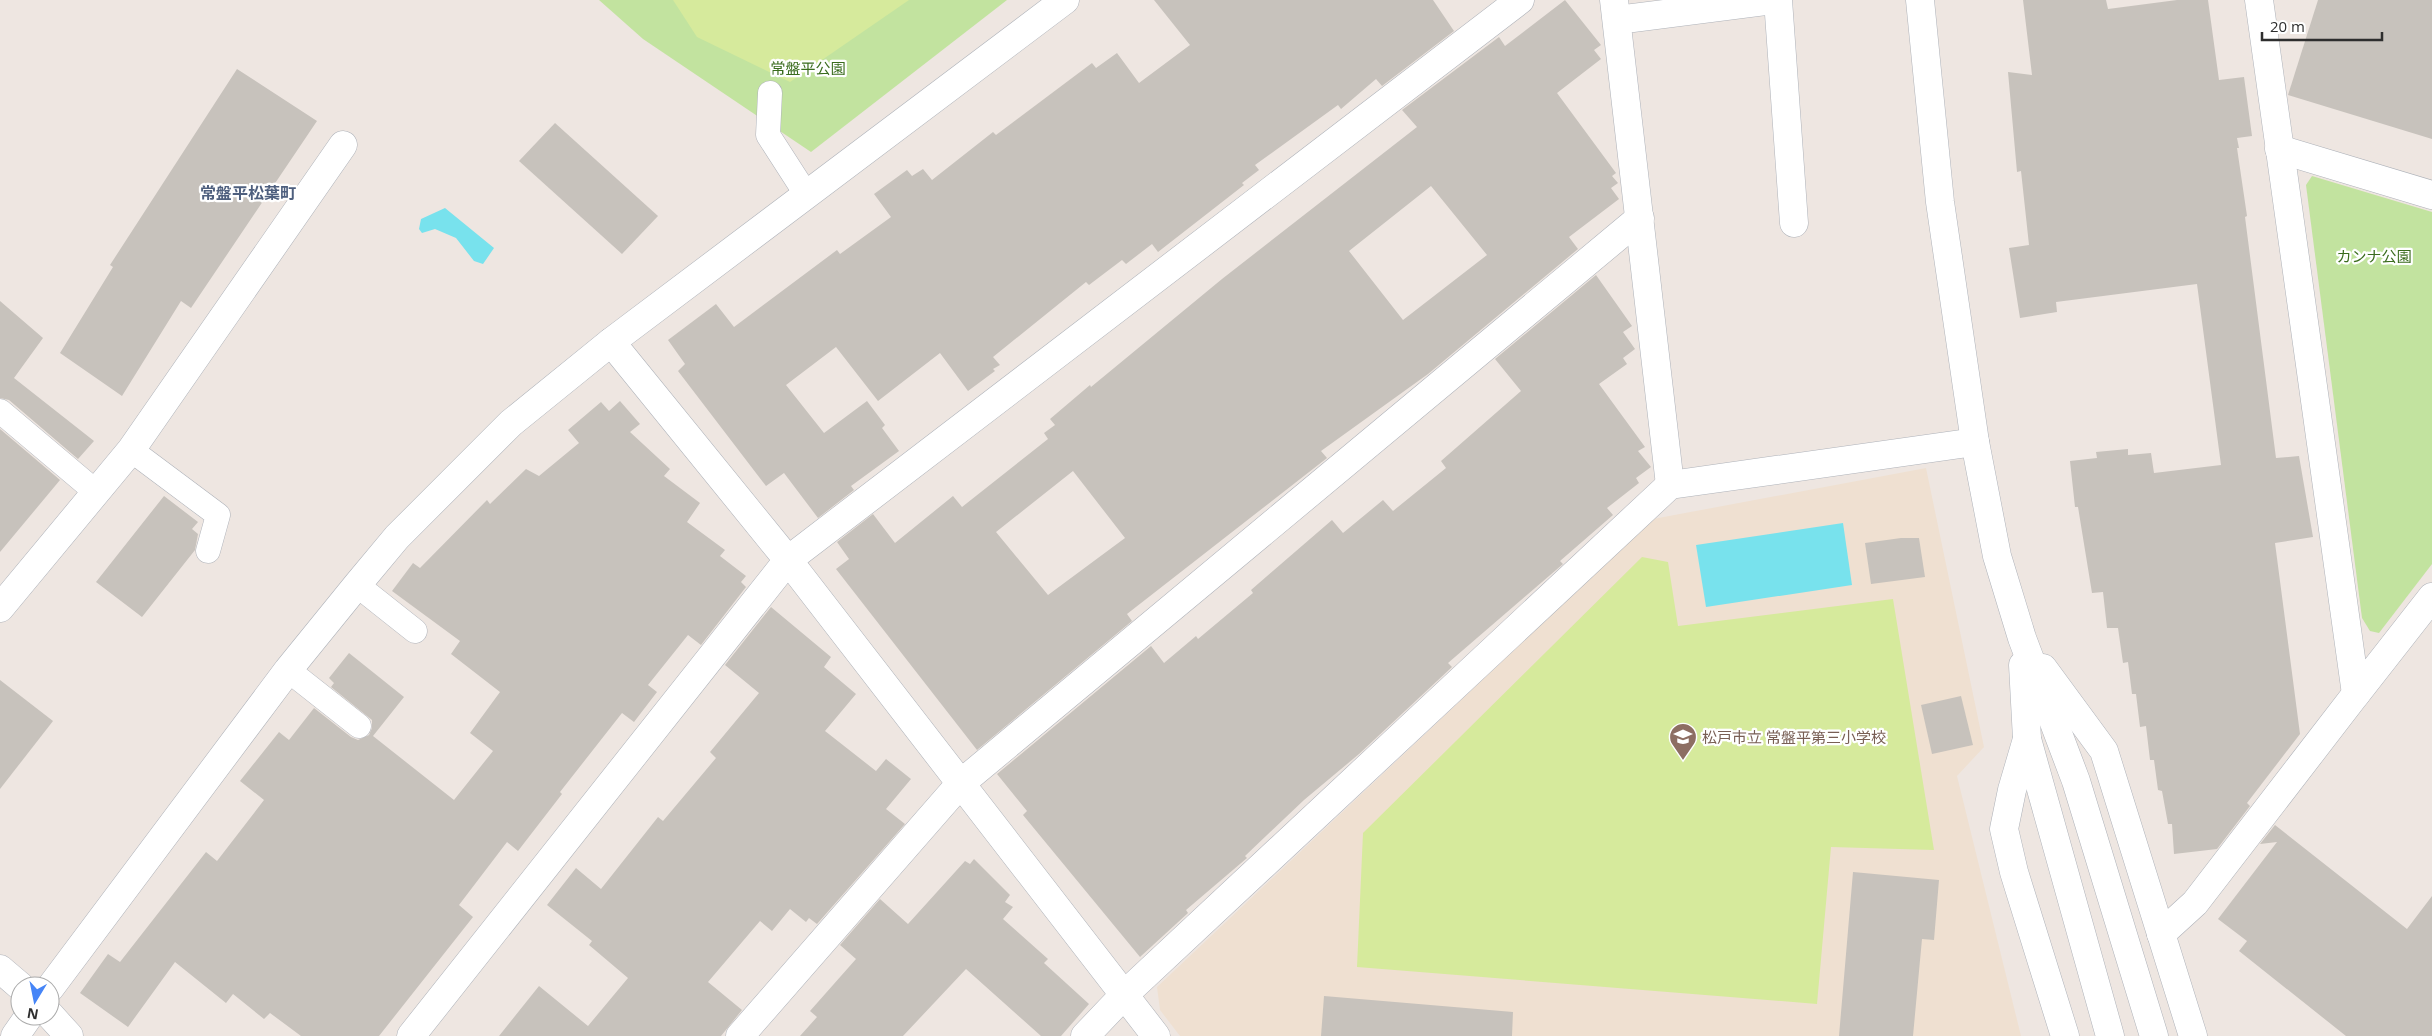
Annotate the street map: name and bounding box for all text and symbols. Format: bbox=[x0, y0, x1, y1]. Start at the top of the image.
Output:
scale bar bbox=[2262, 10, 2382, 42]
text: 20 m bbox=[2270, 16, 2305, 36]
park label: 常盤平公園 bbox=[770, 58, 846, 78]
district label: 常盤平松葉町 bbox=[200, 182, 296, 204]
park label: カンナ公園 bbox=[2336, 246, 2412, 266]
school or university icon: 松戸市立 常盤平第三小学校 bbox=[1668, 722, 1698, 761]
place label: 松戸市立 常盤平第三小学校 bbox=[1702, 727, 1886, 747]
north arrow bbox=[10, 976, 60, 1026]
text: N bbox=[25, 1004, 40, 1025]

